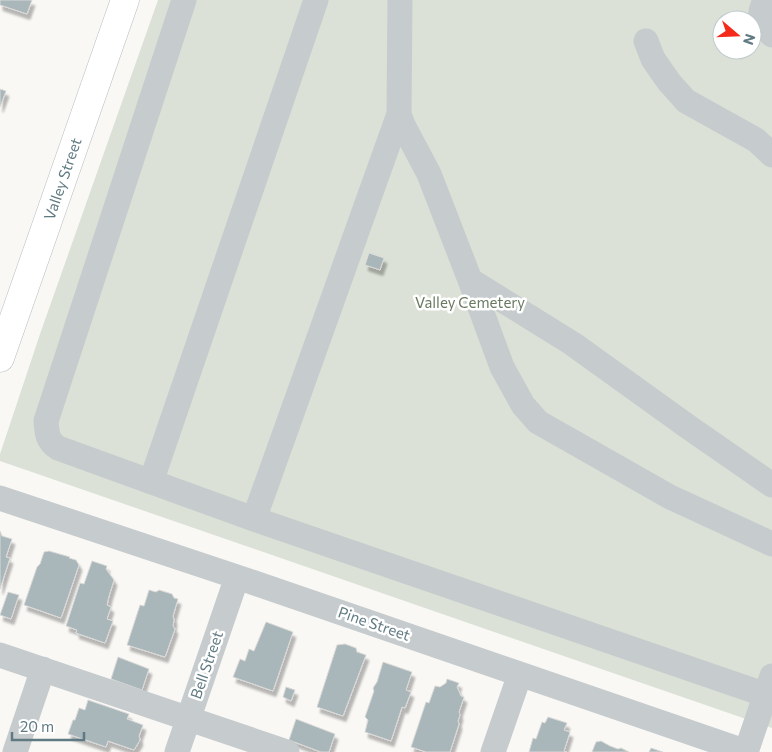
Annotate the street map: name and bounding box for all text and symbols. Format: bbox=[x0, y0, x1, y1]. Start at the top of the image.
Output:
north arrow bbox=[712, 10, 762, 60]
text: N bbox=[740, 32, 760, 47]
street label: Valley Street bbox=[40, 135, 85, 222]
park label: Valley Cemetery bbox=[415, 293, 525, 311]
street label: Pine Street bbox=[336, 602, 413, 644]
street label: Bell Street bbox=[186, 628, 226, 701]
scale bar bbox=[12, 710, 85, 742]
text: 20 m bbox=[20, 717, 54, 735]

